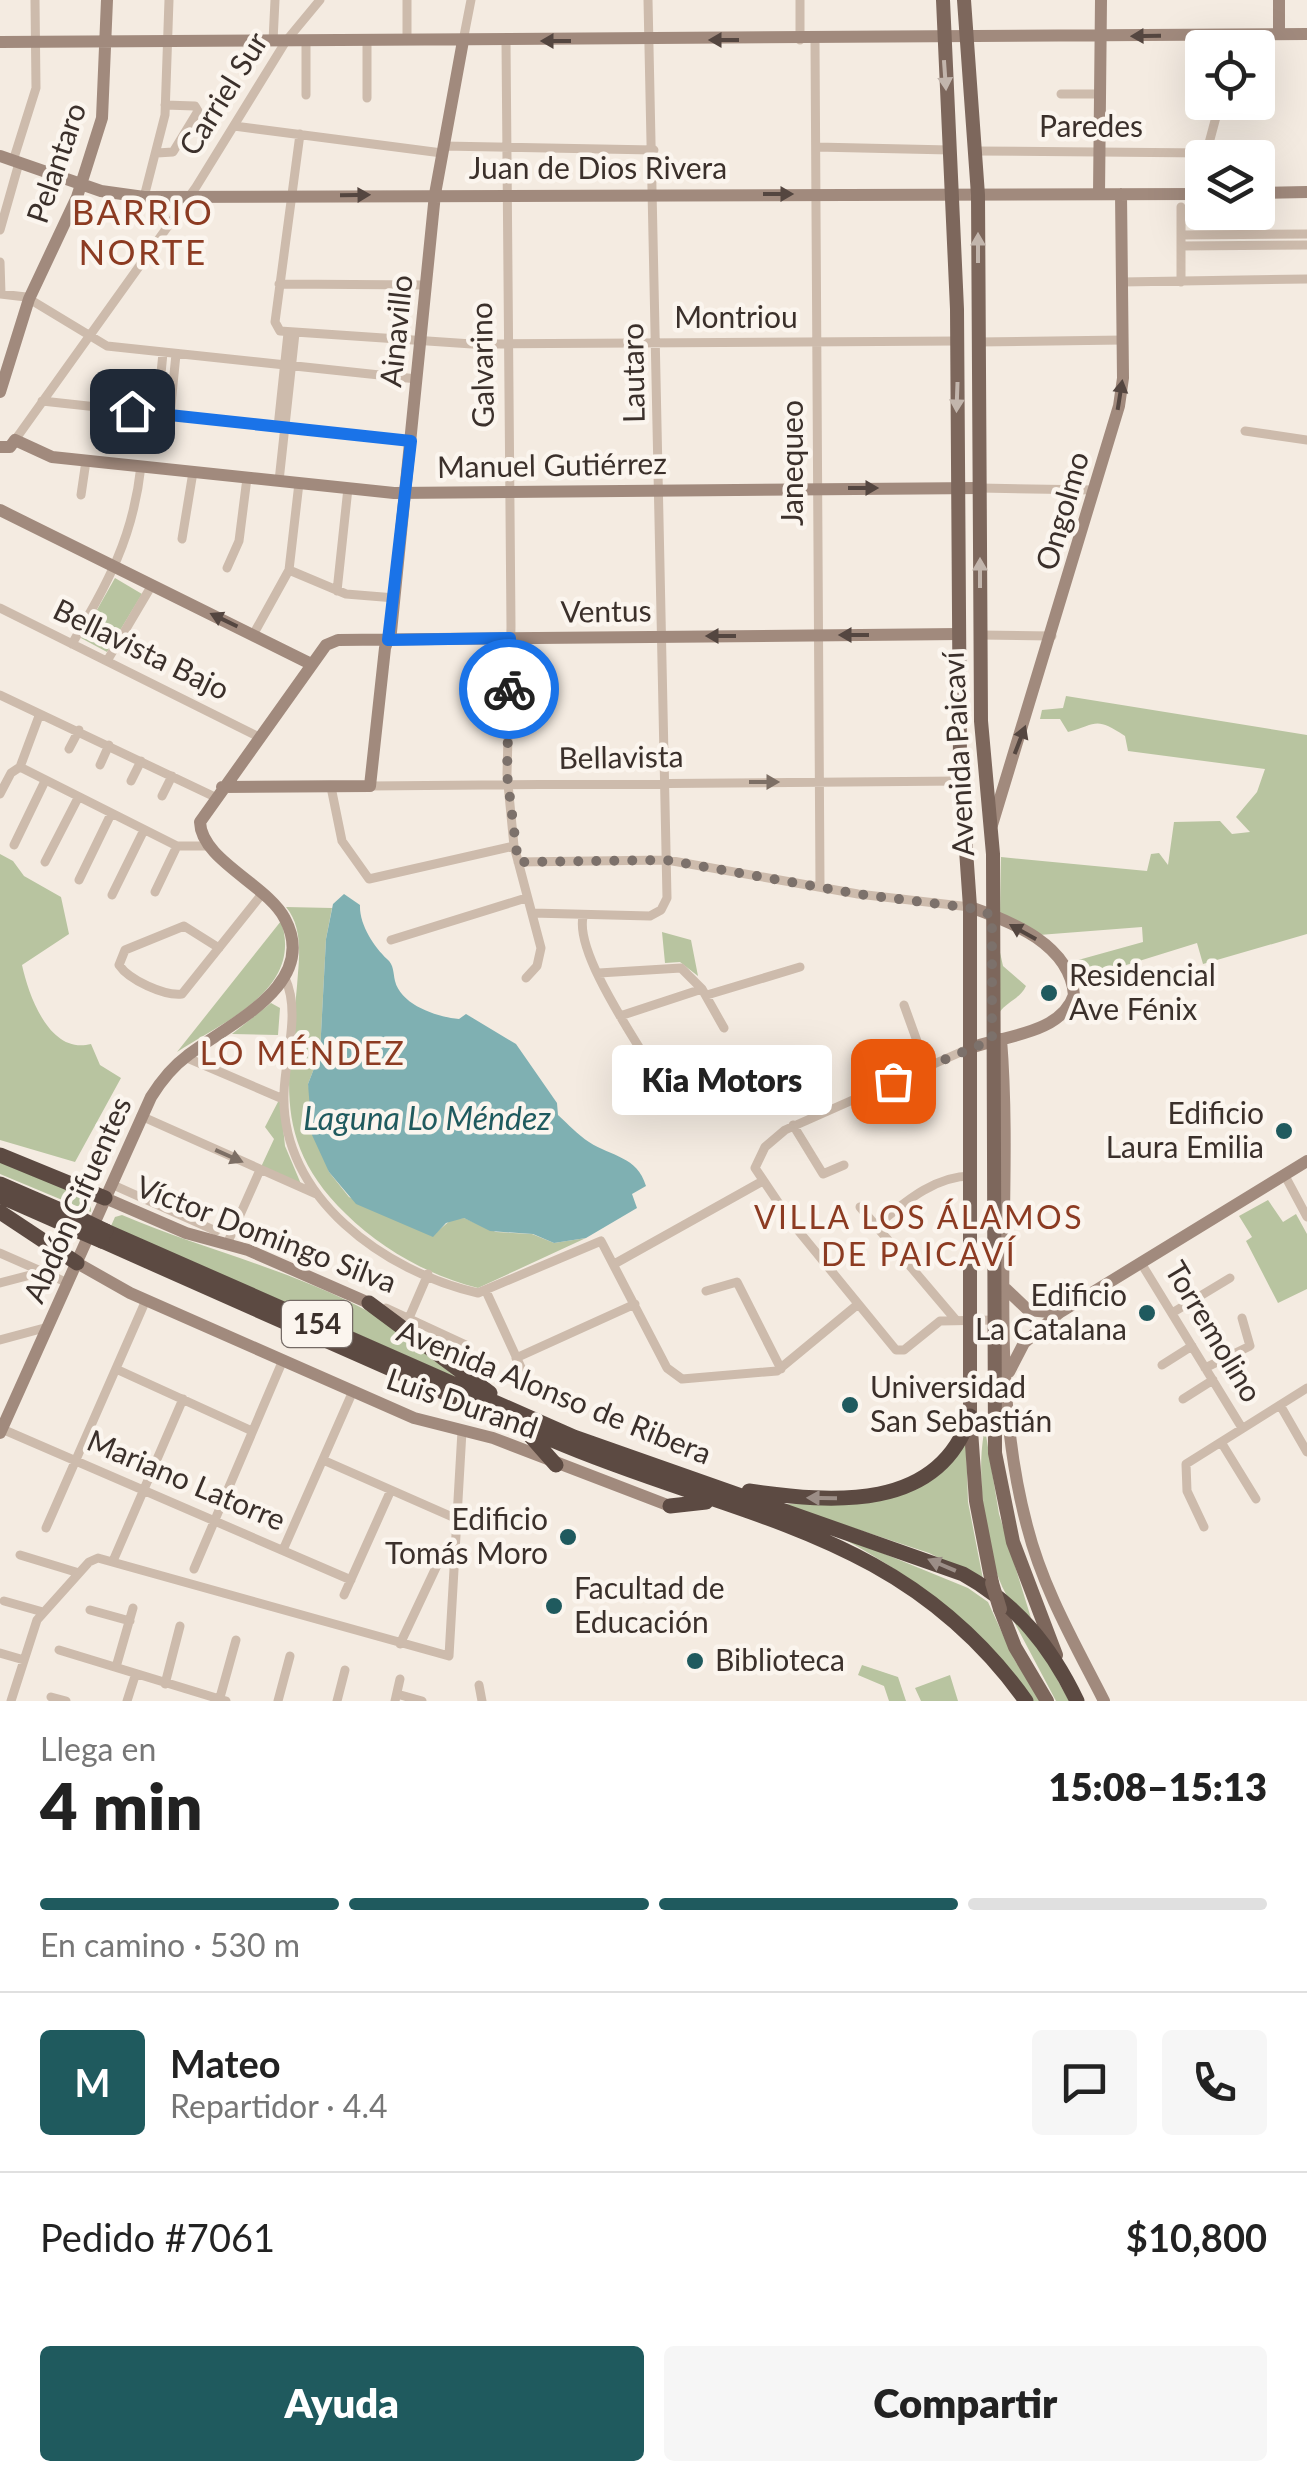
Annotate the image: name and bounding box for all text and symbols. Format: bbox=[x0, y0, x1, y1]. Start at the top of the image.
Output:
street label: Carriel Sur bbox=[170, 25, 274, 161]
one-way arrow bbox=[1130, 28, 1162, 44]
map controls bbox=[1185, 30, 1275, 230]
button: locate bbox=[1185, 30, 1275, 120]
one-way arrow bbox=[708, 32, 740, 48]
one-way arrow bbox=[540, 33, 572, 49]
one-way arrow bbox=[938, 60, 954, 92]
street label: Pelantaro bbox=[18, 98, 92, 227]
street label: Paredes bbox=[1039, 107, 1143, 143]
button: layers bbox=[1185, 140, 1275, 230]
street label: Juan de Dios Rivera bbox=[469, 149, 727, 185]
one-way arrow bbox=[762, 186, 794, 202]
one-way arrow bbox=[340, 187, 372, 203]
district label: BARRIO NORTE bbox=[72, 190, 214, 272]
one-way arrow bbox=[970, 232, 986, 264]
street label: Ainavillo bbox=[371, 273, 419, 389]
street label: Montriou bbox=[674, 298, 798, 334]
street label: Galvarino bbox=[462, 302, 500, 428]
street label: Lautaro bbox=[613, 323, 651, 423]
pin bbox=[90, 369, 175, 454]
one-way arrow bbox=[1113, 378, 1128, 410]
one-way arrow bbox=[949, 382, 965, 414]
icon: home bbox=[105, 384, 160, 439]
street label: Janequeo bbox=[773, 400, 809, 526]
street label: Manuel Gutiérrez bbox=[437, 444, 667, 484]
street label: Ongolmo bbox=[1027, 447, 1095, 574]
one-way arrow bbox=[848, 480, 880, 496]
one-way arrow bbox=[972, 557, 988, 588]
street label: Bellavista Bajo bbox=[48, 590, 236, 706]
street label: Ventus bbox=[560, 591, 652, 629]
one-way arrow bbox=[209, 612, 238, 629]
one-way arrow bbox=[837, 627, 869, 643]
one-way arrow bbox=[705, 628, 737, 644]
courier bbox=[459, 639, 559, 739]
street label: Avenida Paicaví bbox=[934, 649, 980, 857]
icon: bike bbox=[482, 662, 537, 717]
one-way arrow bbox=[1013, 725, 1028, 755]
street label: Bellavista bbox=[558, 737, 684, 775]
one-way arrow bbox=[749, 774, 781, 790]
one-way arrow bbox=[1009, 924, 1038, 941]
place label: Residencial Ave Fénix bbox=[1069, 956, 1216, 1026]
marker: Residencial Ave Fénix bbox=[1038, 982, 1060, 1004]
district label: LO MÉNDEZ bbox=[200, 1033, 406, 1072]
pin bbox=[851, 1039, 936, 1124]
callout: Kia Motors bbox=[613, 1046, 833, 1116]
icon: bag bbox=[866, 1054, 921, 1109]
text: Kia Motors bbox=[642, 1060, 802, 1099]
street label: Abdón Cifuentes bbox=[15, 1091, 138, 1308]
place label: Edificio Laura Emilia bbox=[1106, 1094, 1264, 1164]
water label: Laguna Lo Méndez bbox=[303, 1098, 551, 1137]
marker: Edificio Laura Emilia bbox=[1273, 1120, 1295, 1142]
one-way arrow bbox=[215, 1148, 244, 1165]
street label: Víctor Domingo Silva bbox=[132, 1167, 402, 1299]
district label: VILLA LOS ÁLAMOS DE PAICAVÍ bbox=[754, 1197, 1084, 1273]
street label: Torremolino bbox=[1159, 1254, 1271, 1408]
place label: Edificio La Catalana bbox=[975, 1276, 1127, 1346]
road number: 154 bbox=[282, 1301, 352, 1347]
marker: Edificio La Catalana bbox=[1136, 1302, 1158, 1324]
street label: Avenida Alonso de Ribera bbox=[393, 1312, 717, 1471]
street label: Luis Durand bbox=[382, 1359, 543, 1445]
place label: Universidad San Sebastián bbox=[870, 1368, 1052, 1438]
marker: Universidad San Sebastián bbox=[839, 1394, 861, 1416]
street label: Mariano Latorre bbox=[82, 1421, 291, 1537]
one-way arrow bbox=[805, 1489, 837, 1505]
place label: Edificio Tomás Moro bbox=[385, 1500, 548, 1570]
marker: Edificio Tomás Moro bbox=[557, 1526, 579, 1548]
one-way arrow bbox=[927, 1557, 957, 1573]
place label: Facultad de Educación bbox=[574, 1569, 725, 1639]
marker: Facultad de Educación bbox=[543, 1595, 565, 1617]
place label: Biblioteca bbox=[715, 1641, 845, 1677]
marker: Biblioteca bbox=[684, 1650, 706, 1672]
text: Llega en bbox=[40, 1729, 156, 1768]
text: 15:08–15:13 bbox=[1048, 1763, 1267, 1809]
text: 4 min bbox=[40, 1766, 202, 1844]
text: En camino · 530 m bbox=[40, 1925, 300, 1964]
button: chat bbox=[1032, 2030, 1137, 2135]
button: phone bbox=[1162, 2030, 1267, 2135]
text: Mateo bbox=[170, 2040, 281, 2086]
text: M bbox=[75, 2059, 110, 2105]
text: Repartidor · 4.4 bbox=[170, 2086, 388, 2125]
text: Pedido #7061 bbox=[40, 2214, 275, 2260]
text: $10,800 bbox=[1126, 2214, 1267, 2260]
button: Ayuda bbox=[40, 2346, 644, 2461]
button: Compartir bbox=[664, 2346, 1267, 2461]

